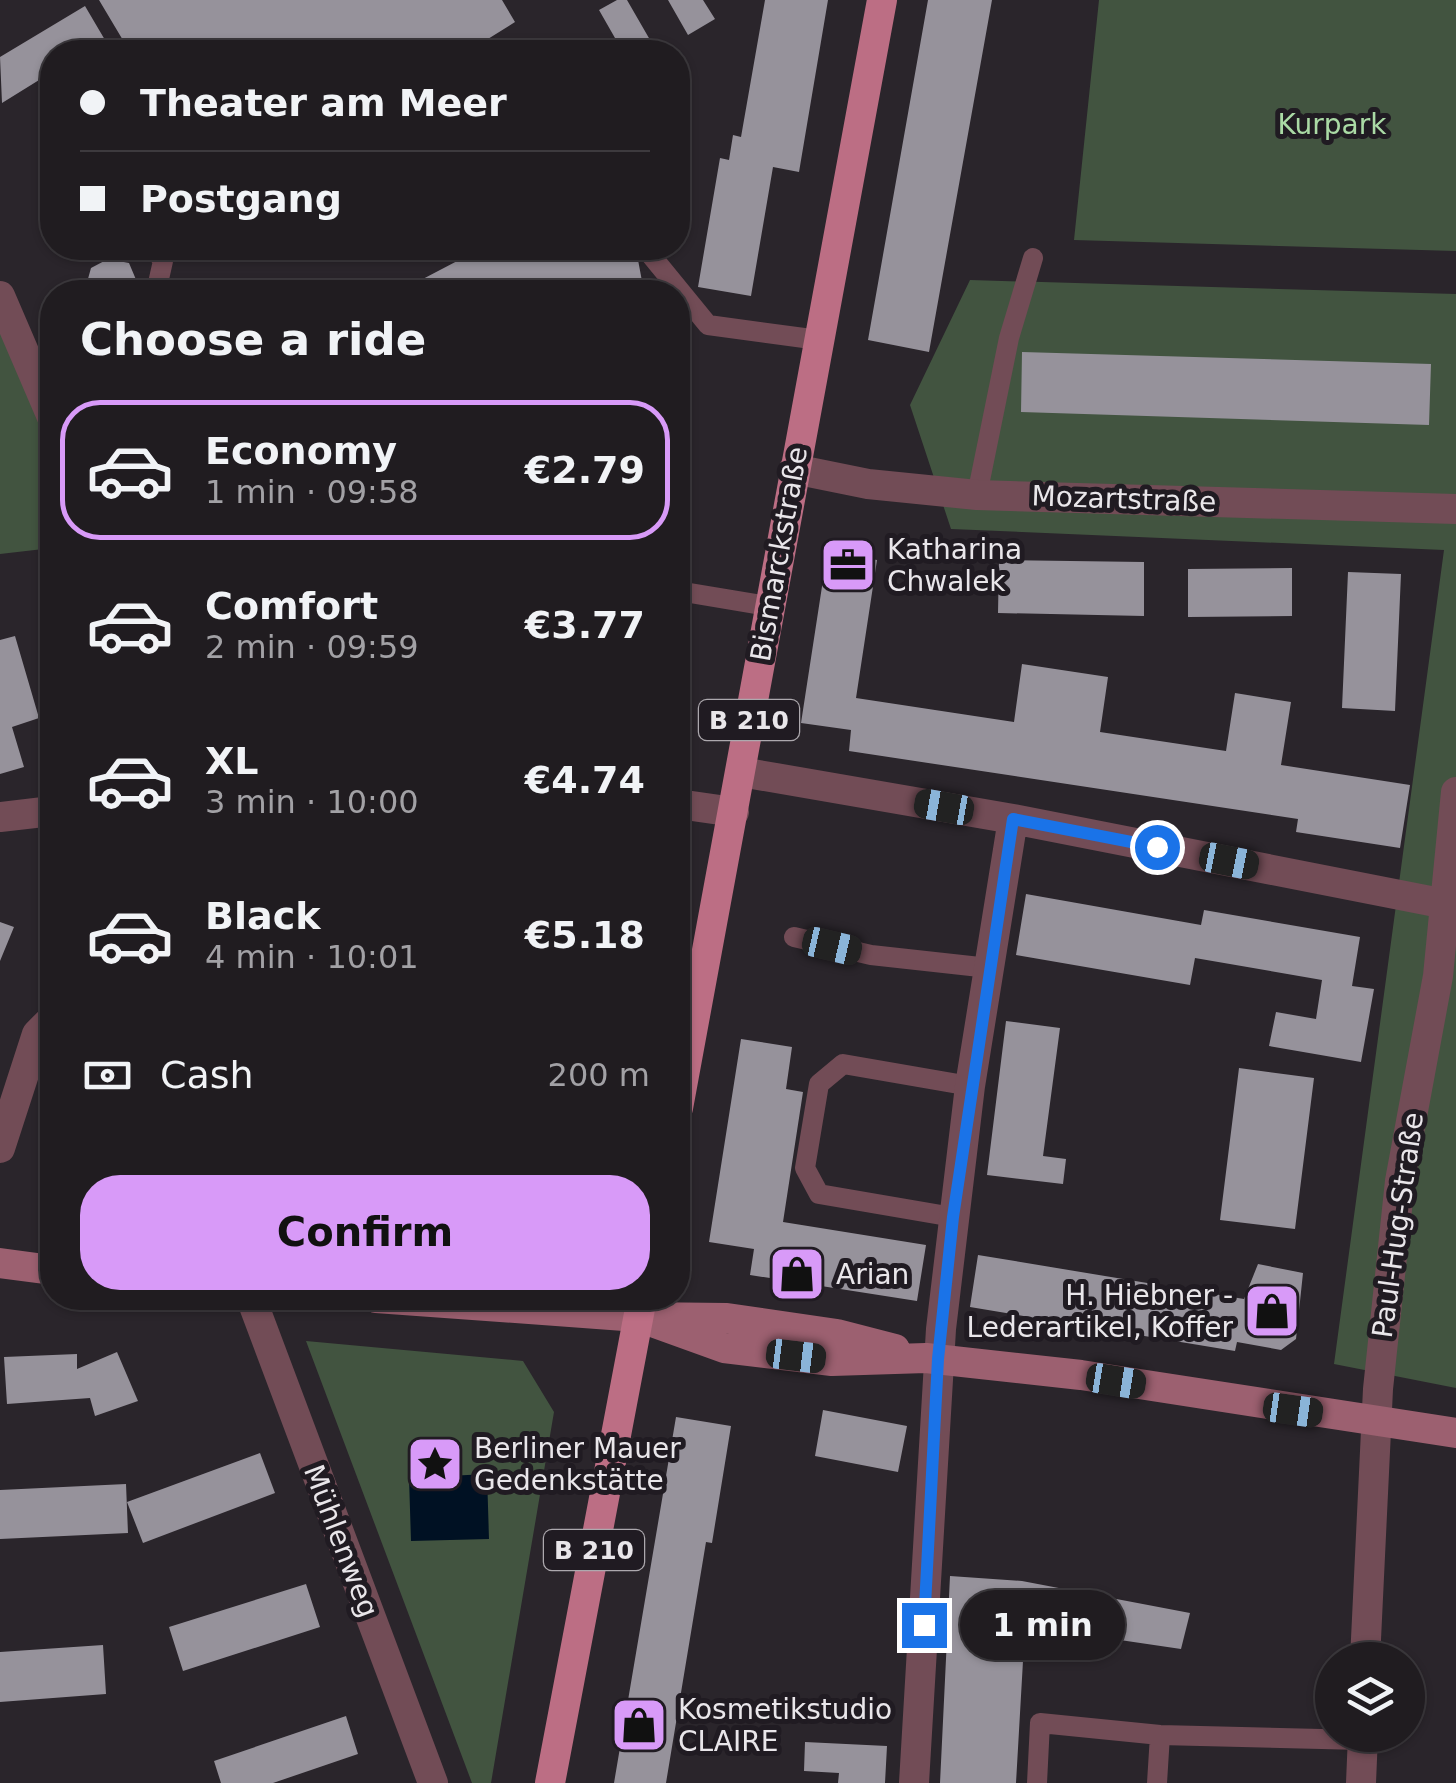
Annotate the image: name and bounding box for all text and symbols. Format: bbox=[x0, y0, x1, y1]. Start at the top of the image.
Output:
text: Theater am Meer bbox=[140, 81, 507, 125]
park label: Kurpark bbox=[1278, 108, 1387, 141]
text: Postgang bbox=[140, 177, 342, 221]
text: Choose a ride bbox=[80, 313, 426, 366]
icon: car bbox=[85, 425, 175, 515]
text: Economy bbox=[205, 429, 397, 473]
street label: Bismarckstraße bbox=[744, 444, 814, 664]
text: €2.79 bbox=[525, 448, 645, 492]
text: 1 min · 09:58 bbox=[205, 473, 419, 511]
street label: Mozartstraße bbox=[1031, 479, 1217, 519]
place label: Katharina Chwalek bbox=[887, 533, 1022, 598]
office icon: Katharina Chwalek bbox=[818, 535, 878, 595]
icon: car bbox=[85, 580, 175, 670]
text: Comfort bbox=[205, 584, 378, 628]
text: €3.77 bbox=[525, 603, 645, 647]
text: 2 min · 09:59 bbox=[205, 628, 419, 666]
road number: B 210 bbox=[699, 700, 799, 740]
icon: car bbox=[85, 735, 175, 825]
text: XL bbox=[205, 739, 259, 783]
text: €4.74 bbox=[525, 758, 645, 802]
text: 3 min · 10:00 bbox=[205, 783, 419, 821]
car bbox=[912, 787, 976, 827]
route start bbox=[1135, 825, 1180, 870]
car bbox=[1197, 841, 1261, 881]
icon: car bbox=[85, 890, 175, 980]
text: Black bbox=[205, 894, 320, 938]
text: €5.18 bbox=[525, 913, 645, 957]
car bbox=[799, 925, 865, 967]
text: 4 min · 10:01 bbox=[205, 938, 419, 976]
icon: cash bbox=[80, 1048, 135, 1103]
text: Cash bbox=[160, 1053, 254, 1097]
text: 200 m bbox=[548, 1056, 650, 1094]
street label: Paul-Hug-Straße bbox=[1366, 1110, 1430, 1340]
button: Confirm bbox=[80, 1175, 650, 1290]
shop icon: Arian bbox=[767, 1244, 827, 1304]
place label: Arian bbox=[836, 1258, 909, 1291]
place label: H. Hiebner - Lederartikel, Koffer bbox=[967, 1279, 1233, 1344]
shop icon: H. Hiebner - Lederartikel, Koffer bbox=[1242, 1281, 1302, 1341]
car bbox=[764, 1337, 828, 1375]
car bbox=[1084, 1361, 1148, 1401]
car bbox=[1261, 1391, 1325, 1429]
place label: Berliner Mauer Gedenkstätte bbox=[474, 1432, 681, 1497]
place icon: Berliner Mauer Gedenkstätte bbox=[405, 1434, 465, 1494]
street label: Mühlenweg bbox=[297, 1460, 385, 1622]
road number: B 210 bbox=[544, 1530, 644, 1570]
callout: 1 min bbox=[959, 1590, 1124, 1660]
route end bbox=[902, 1603, 947, 1648]
text: 1 min bbox=[992, 1606, 1093, 1644]
map controls bbox=[1315, 1642, 1425, 1752]
button: layers bbox=[1315, 1642, 1425, 1752]
place label: Kosmetikstudio CLAIRE bbox=[678, 1693, 892, 1758]
shop icon: Kosmetikstudio CLAIRE bbox=[609, 1695, 669, 1755]

